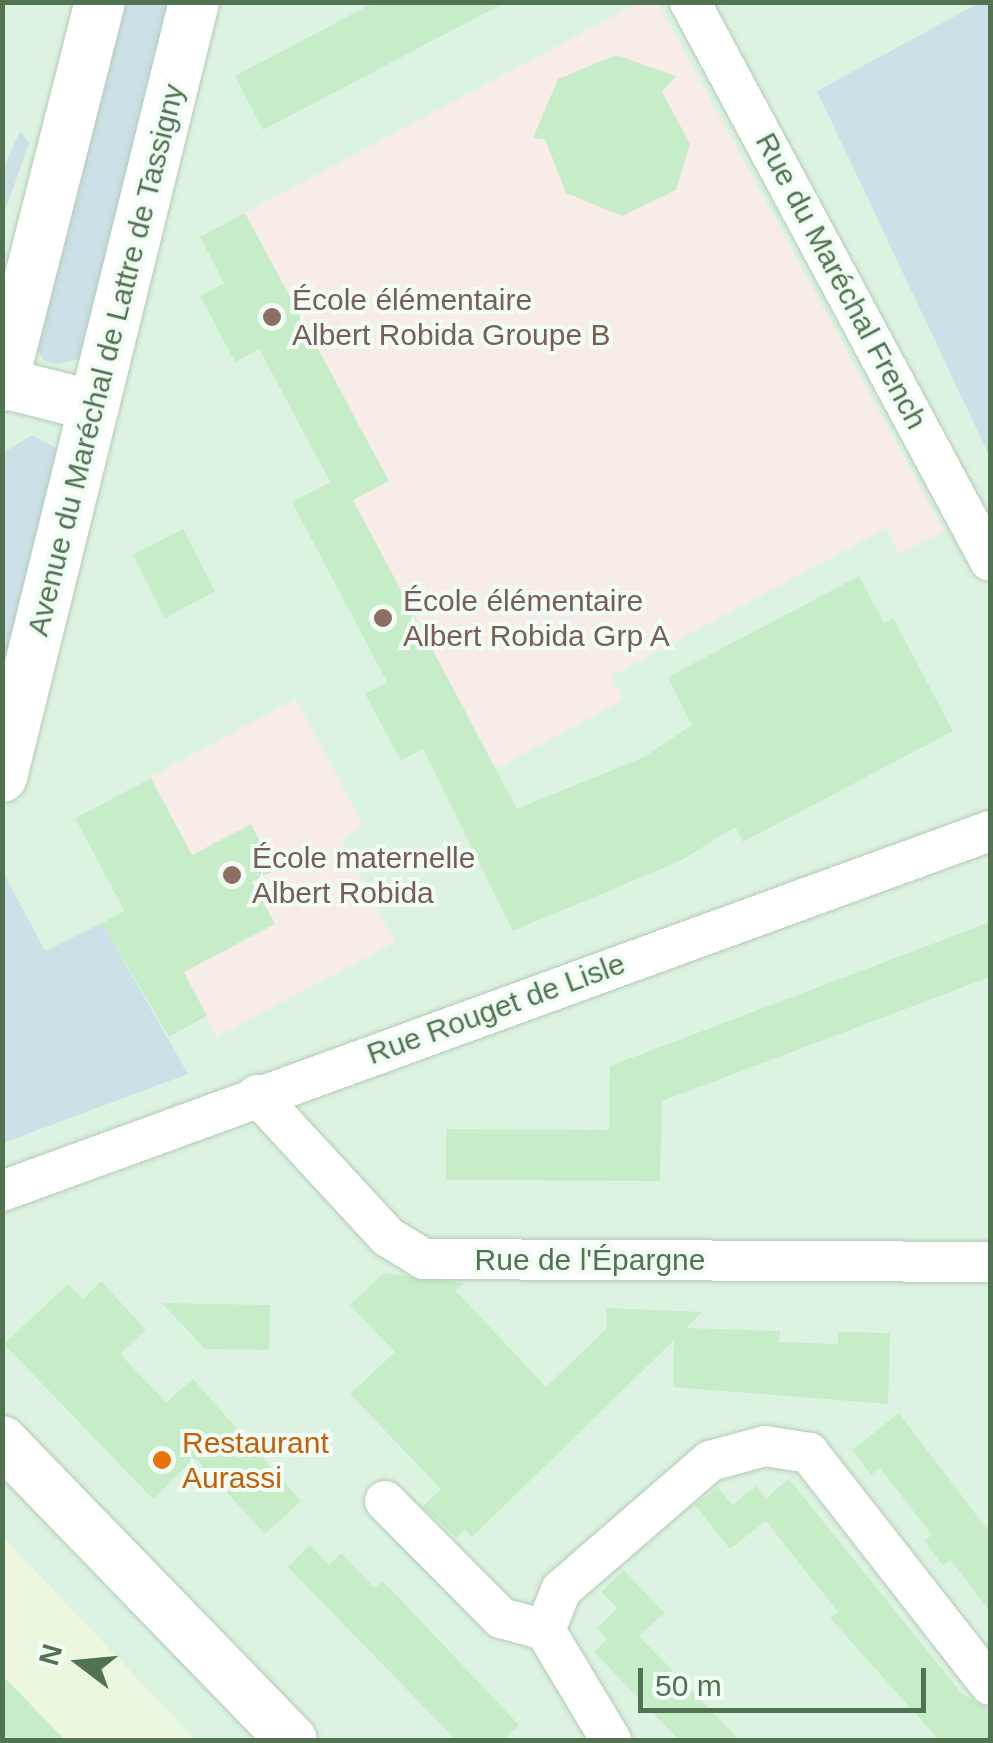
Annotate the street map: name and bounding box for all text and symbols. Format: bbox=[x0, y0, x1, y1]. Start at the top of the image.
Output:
street label: Avenue du Maréchal de Lattre de Tassigny bbox=[20, 80, 192, 640]
street label: Rue du Maréchal French bbox=[748, 127, 934, 435]
place label: École élémentaire Albert Robida Groupe B bbox=[292, 282, 611, 352]
marker: École élémentaire Albert Robida Groupe B bbox=[261, 306, 283, 328]
place label: École élémentaire Albert Robida Grp A bbox=[403, 583, 671, 654]
marker: École élémentaire Albert Robida Grp A bbox=[372, 607, 394, 629]
place label: École maternelle Albert Robida bbox=[252, 840, 475, 910]
marker: École maternelle Albert Robida bbox=[221, 864, 243, 886]
street label: Rue Rouget de Lisle bbox=[362, 946, 630, 1072]
street label: Rue de l'Épargne bbox=[475, 1242, 705, 1278]
place label: Restaurant Aurassi bbox=[182, 1425, 329, 1496]
marker: Restaurant Aurassi bbox=[151, 1449, 173, 1471]
north arrow bbox=[30, 1613, 130, 1713]
text: N bbox=[33, 1641, 68, 1669]
scale bar bbox=[643, 1648, 930, 1710]
text: 50 m bbox=[655, 1669, 722, 1702]

